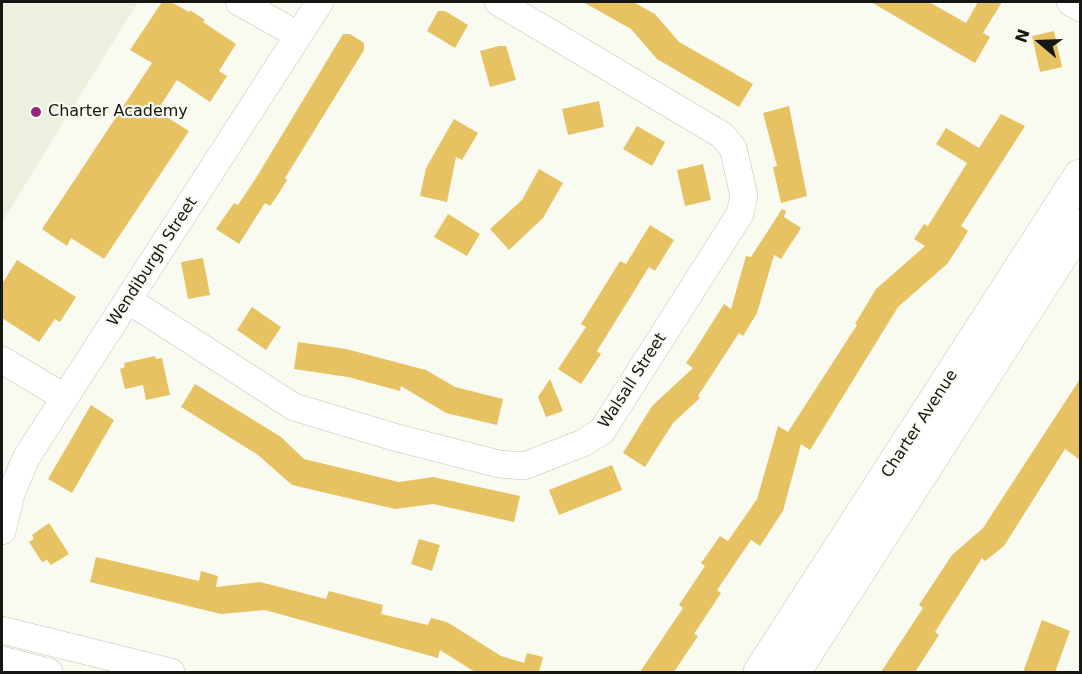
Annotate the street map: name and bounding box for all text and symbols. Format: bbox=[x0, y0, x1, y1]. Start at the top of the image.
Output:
north arrow bbox=[1010, 12, 1070, 72]
text: N bbox=[1011, 27, 1034, 45]
place label: Charter Academy bbox=[48, 102, 188, 122]
marker: Charter Academy bbox=[29, 105, 43, 119]
street label: Wendiburgh Street bbox=[104, 194, 202, 330]
street label: Walsall Street bbox=[595, 330, 671, 432]
street label: Charter Avenue bbox=[878, 366, 962, 482]

